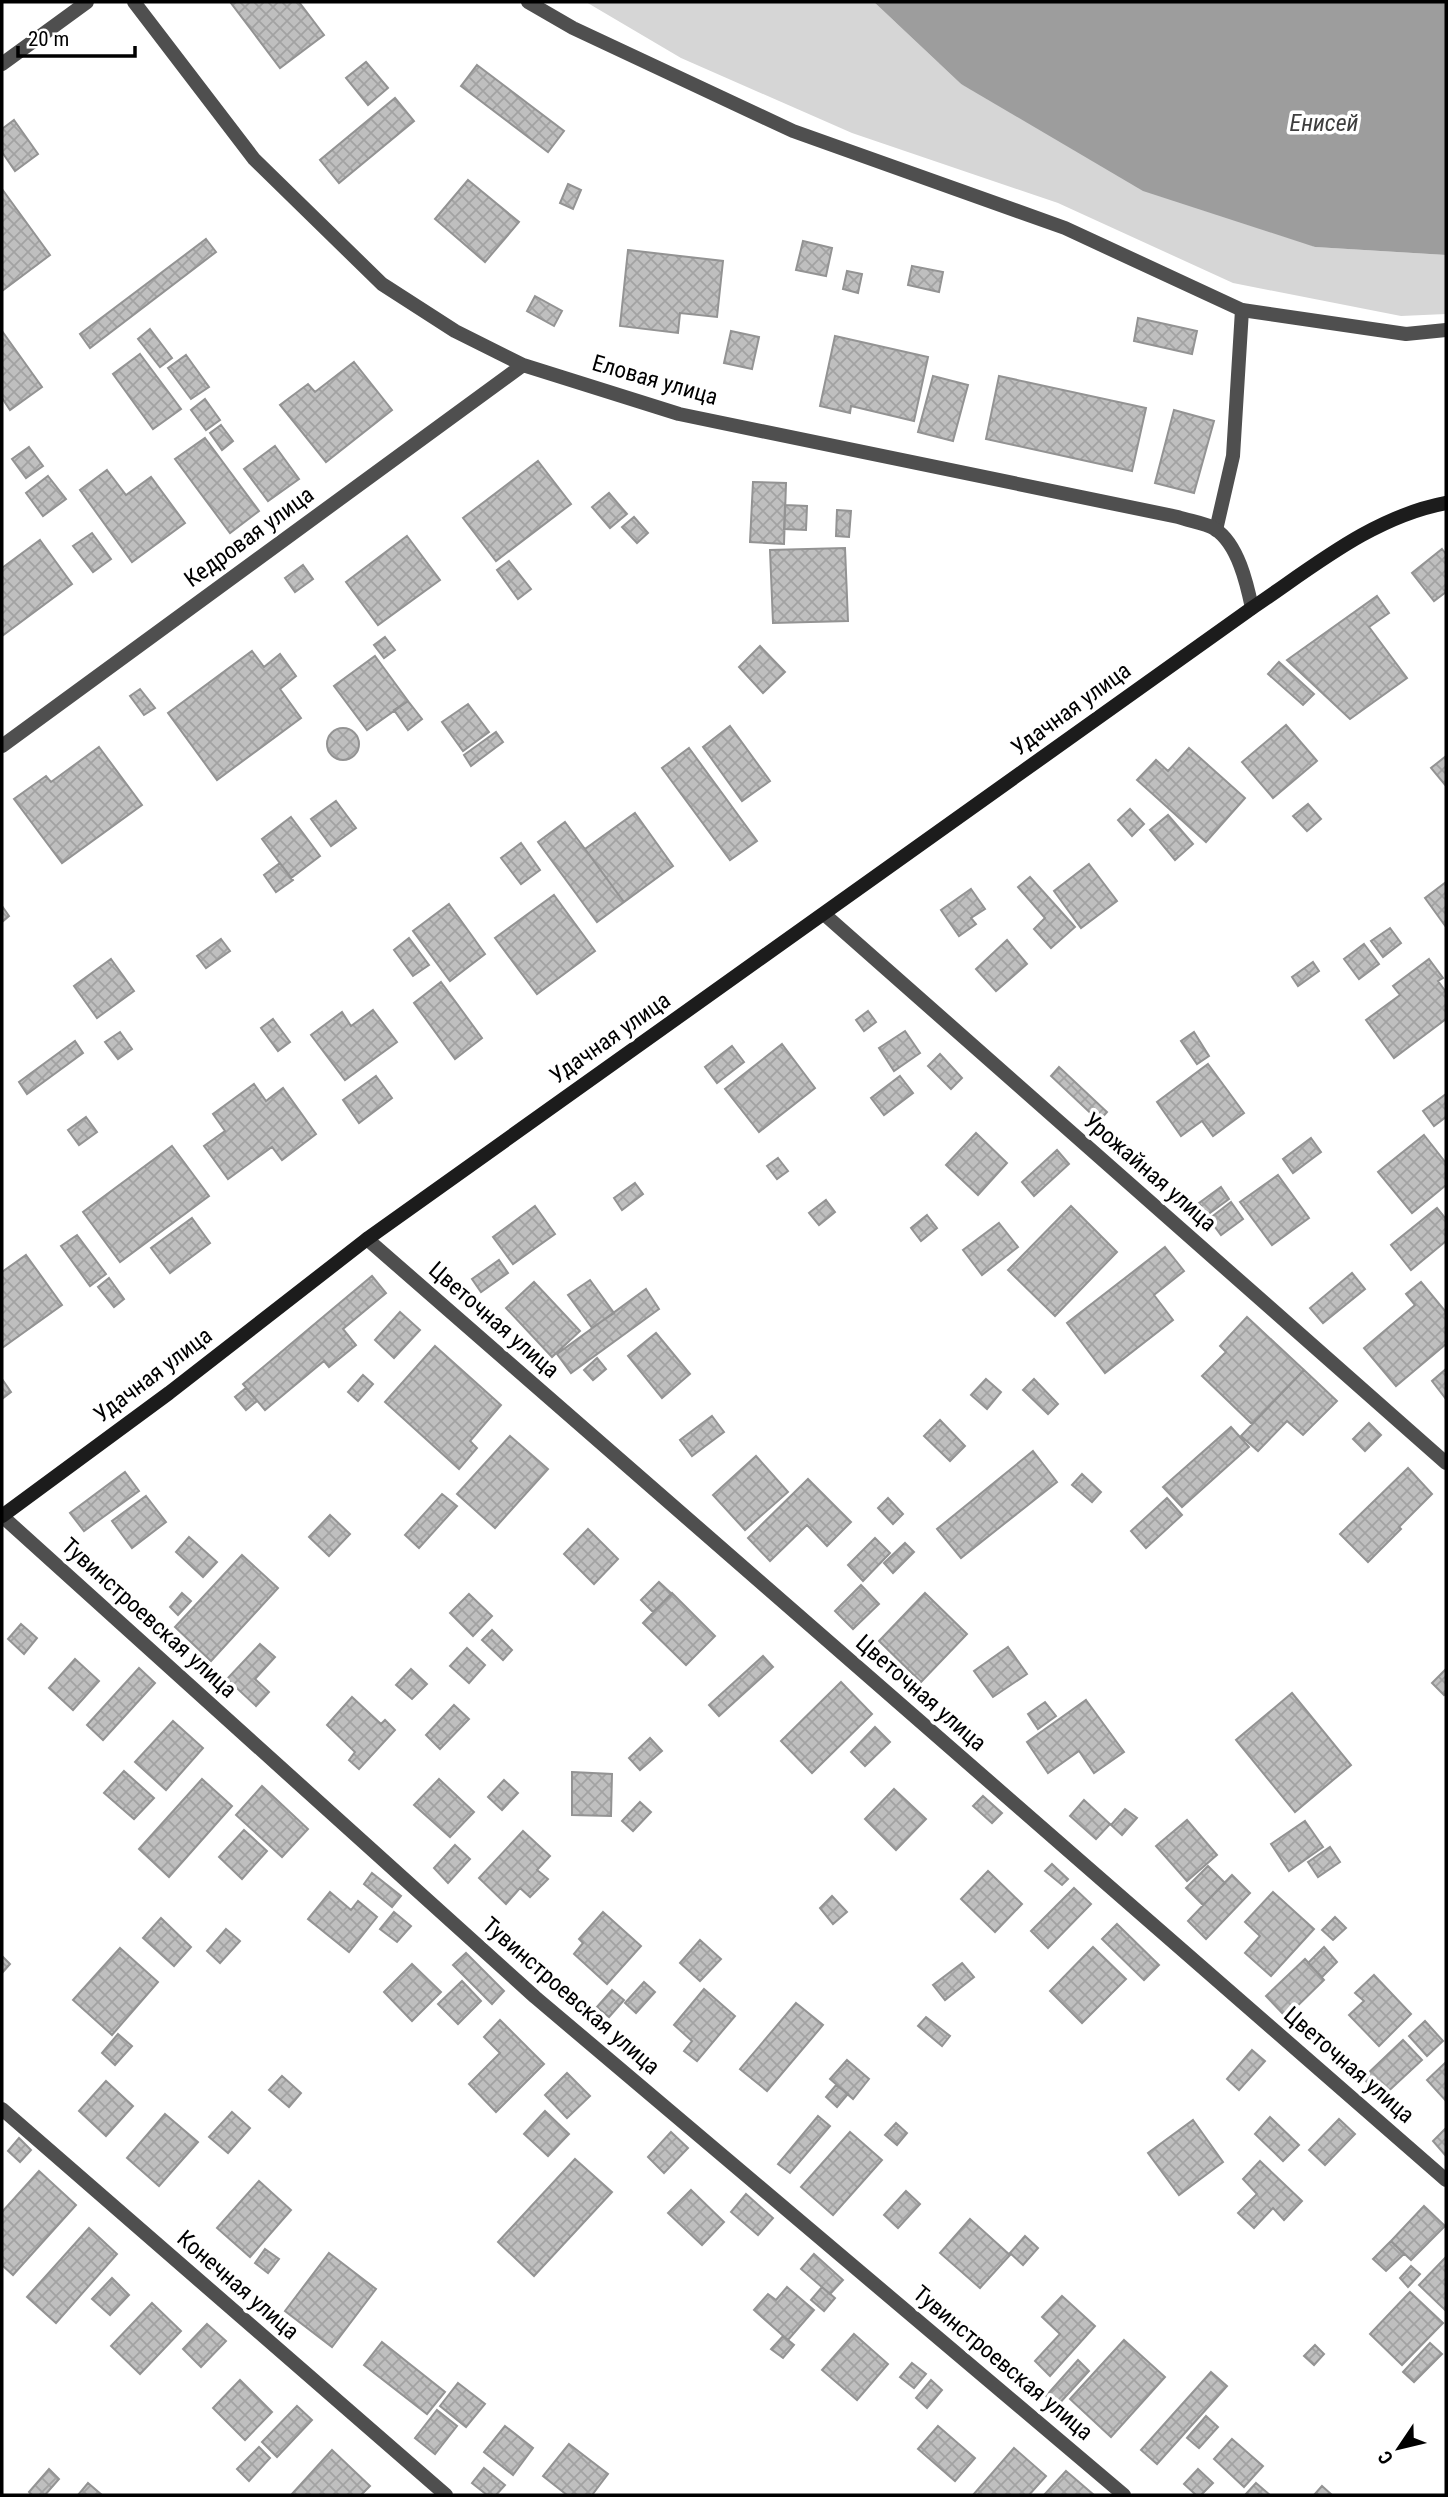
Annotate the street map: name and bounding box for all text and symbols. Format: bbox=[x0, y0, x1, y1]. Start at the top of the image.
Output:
scale bar bbox=[18, 14, 135, 58]
text: 20 m bbox=[28, 27, 69, 51]
water label: Енисей bbox=[1290, 109, 1359, 137]
street label: Еловая улица bbox=[589, 349, 721, 411]
street label: Кедровая улица bbox=[179, 481, 319, 593]
street label: Удачная улица bbox=[1006, 657, 1136, 761]
street label: Удачная улица bbox=[545, 987, 675, 1089]
street label: Урожайная улица bbox=[1078, 1107, 1222, 1237]
street label: Цветочная улица bbox=[423, 1256, 565, 1384]
street label: Удачная улица bbox=[89, 1322, 217, 1428]
street label: Тувинстроевская улица bbox=[56, 1532, 242, 1704]
street label: Цветочная улица bbox=[850, 1629, 992, 1757]
street label: Тувинстроевская улица bbox=[477, 1912, 665, 2080]
street label: Цветочная улица bbox=[1278, 2001, 1420, 2129]
street label: Конечная улица bbox=[172, 2225, 304, 2345]
street label: Тувинстроевская улица bbox=[908, 2280, 1098, 2446]
north arrow bbox=[1364, 2413, 1434, 2483]
text: С bbox=[1373, 2446, 1398, 2468]

